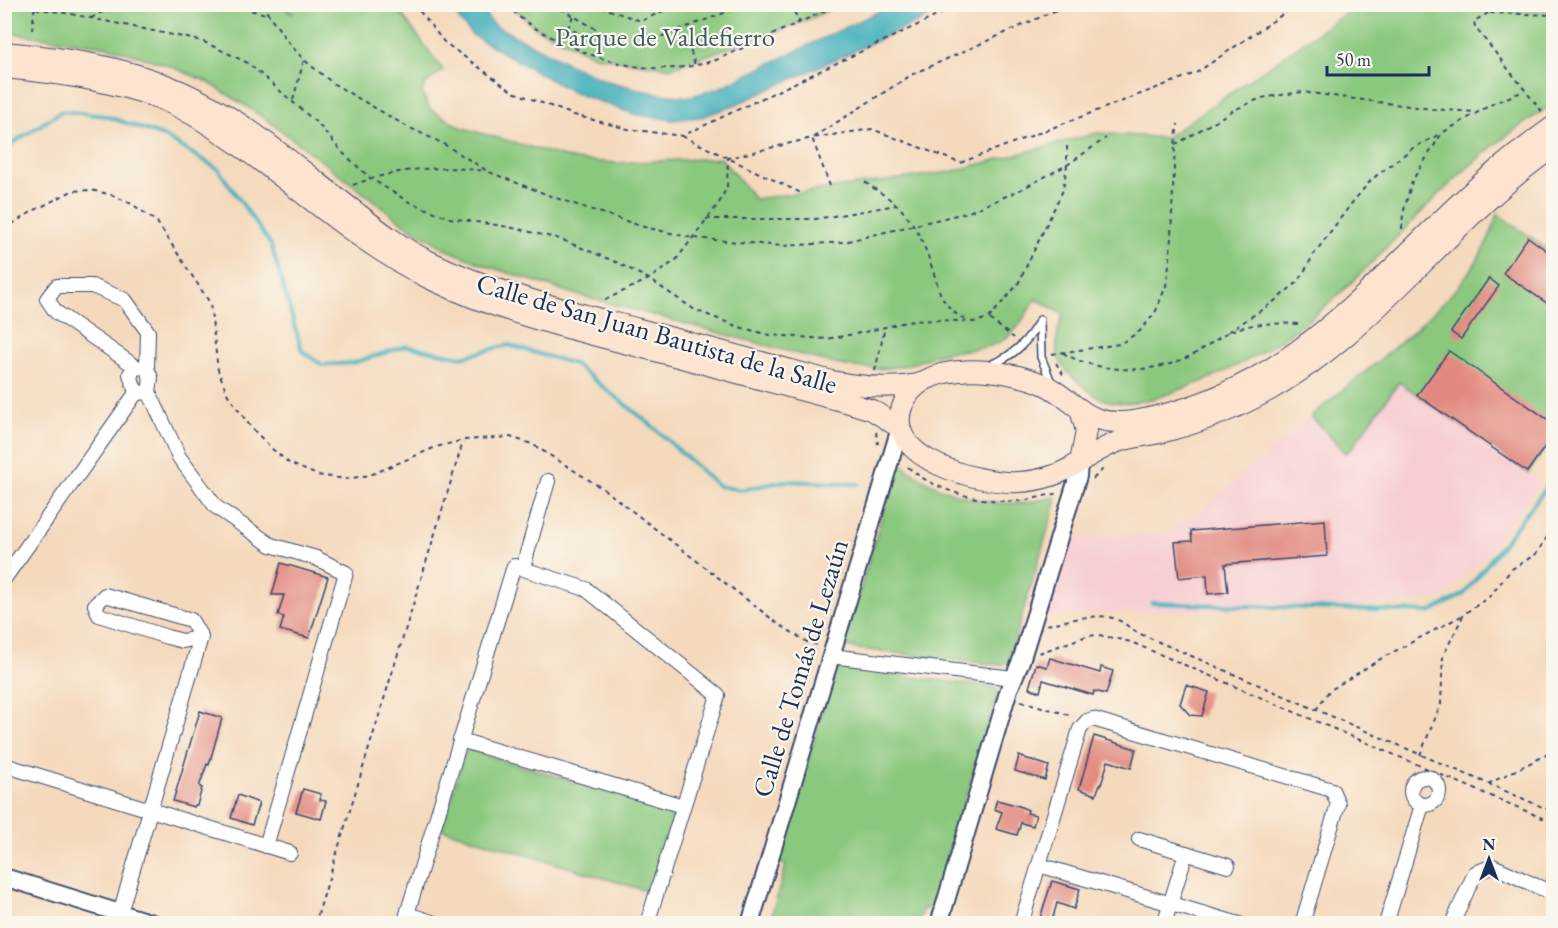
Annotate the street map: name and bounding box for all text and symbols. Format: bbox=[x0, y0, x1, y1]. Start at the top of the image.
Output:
park label: Parque de Valdefierro bbox=[555, 19, 775, 54]
scale bar bbox=[1327, 39, 1429, 77]
text: 50 m bbox=[1336, 48, 1371, 71]
street label: Calle de San Juan Bautista de la Salle bbox=[473, 265, 841, 401]
street label: Calle de Tomás de Lezaún bbox=[744, 535, 856, 801]
north arrow bbox=[1459, 829, 1519, 889]
text: N bbox=[1483, 834, 1496, 855]

